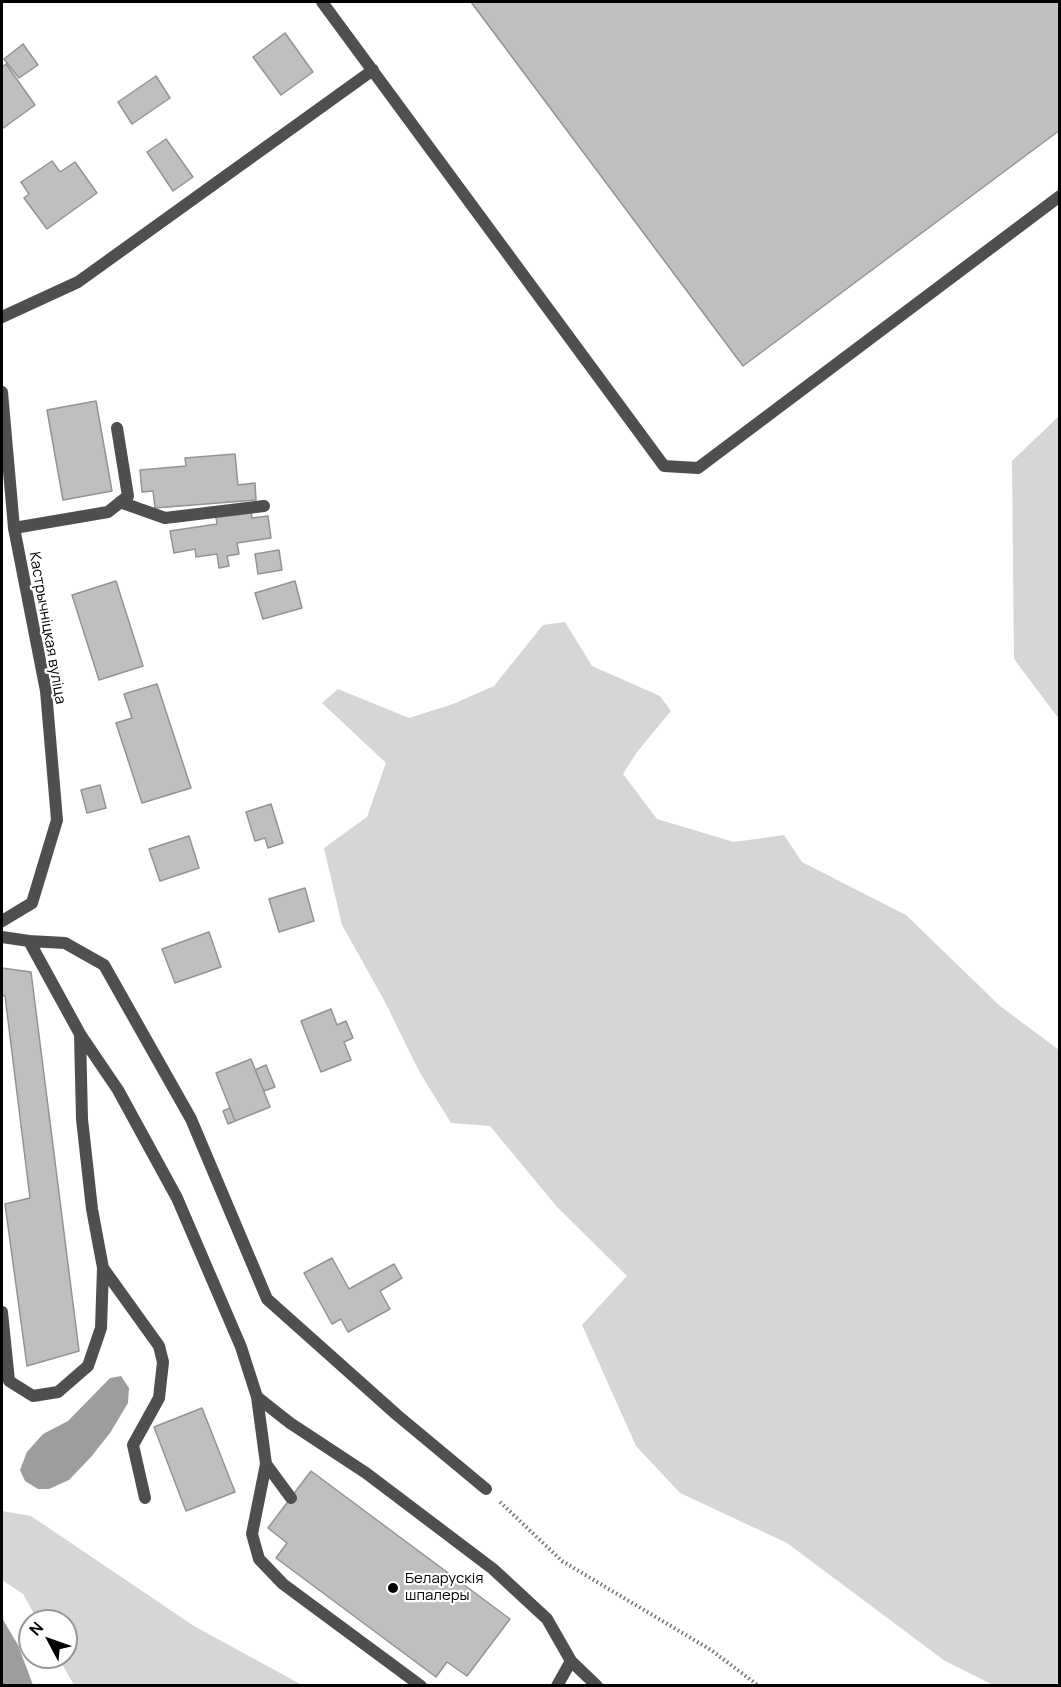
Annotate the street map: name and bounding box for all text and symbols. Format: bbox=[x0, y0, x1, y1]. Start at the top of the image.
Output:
street label: Кастрычніцкая вуліца bbox=[25, 551, 69, 705]
place label: Беларускія шпалеры bbox=[405, 1570, 484, 1605]
marker: Беларускія шпалеры bbox=[386, 1581, 400, 1595]
north arrow bbox=[18, 1609, 78, 1669]
text: N bbox=[24, 1617, 48, 1640]

